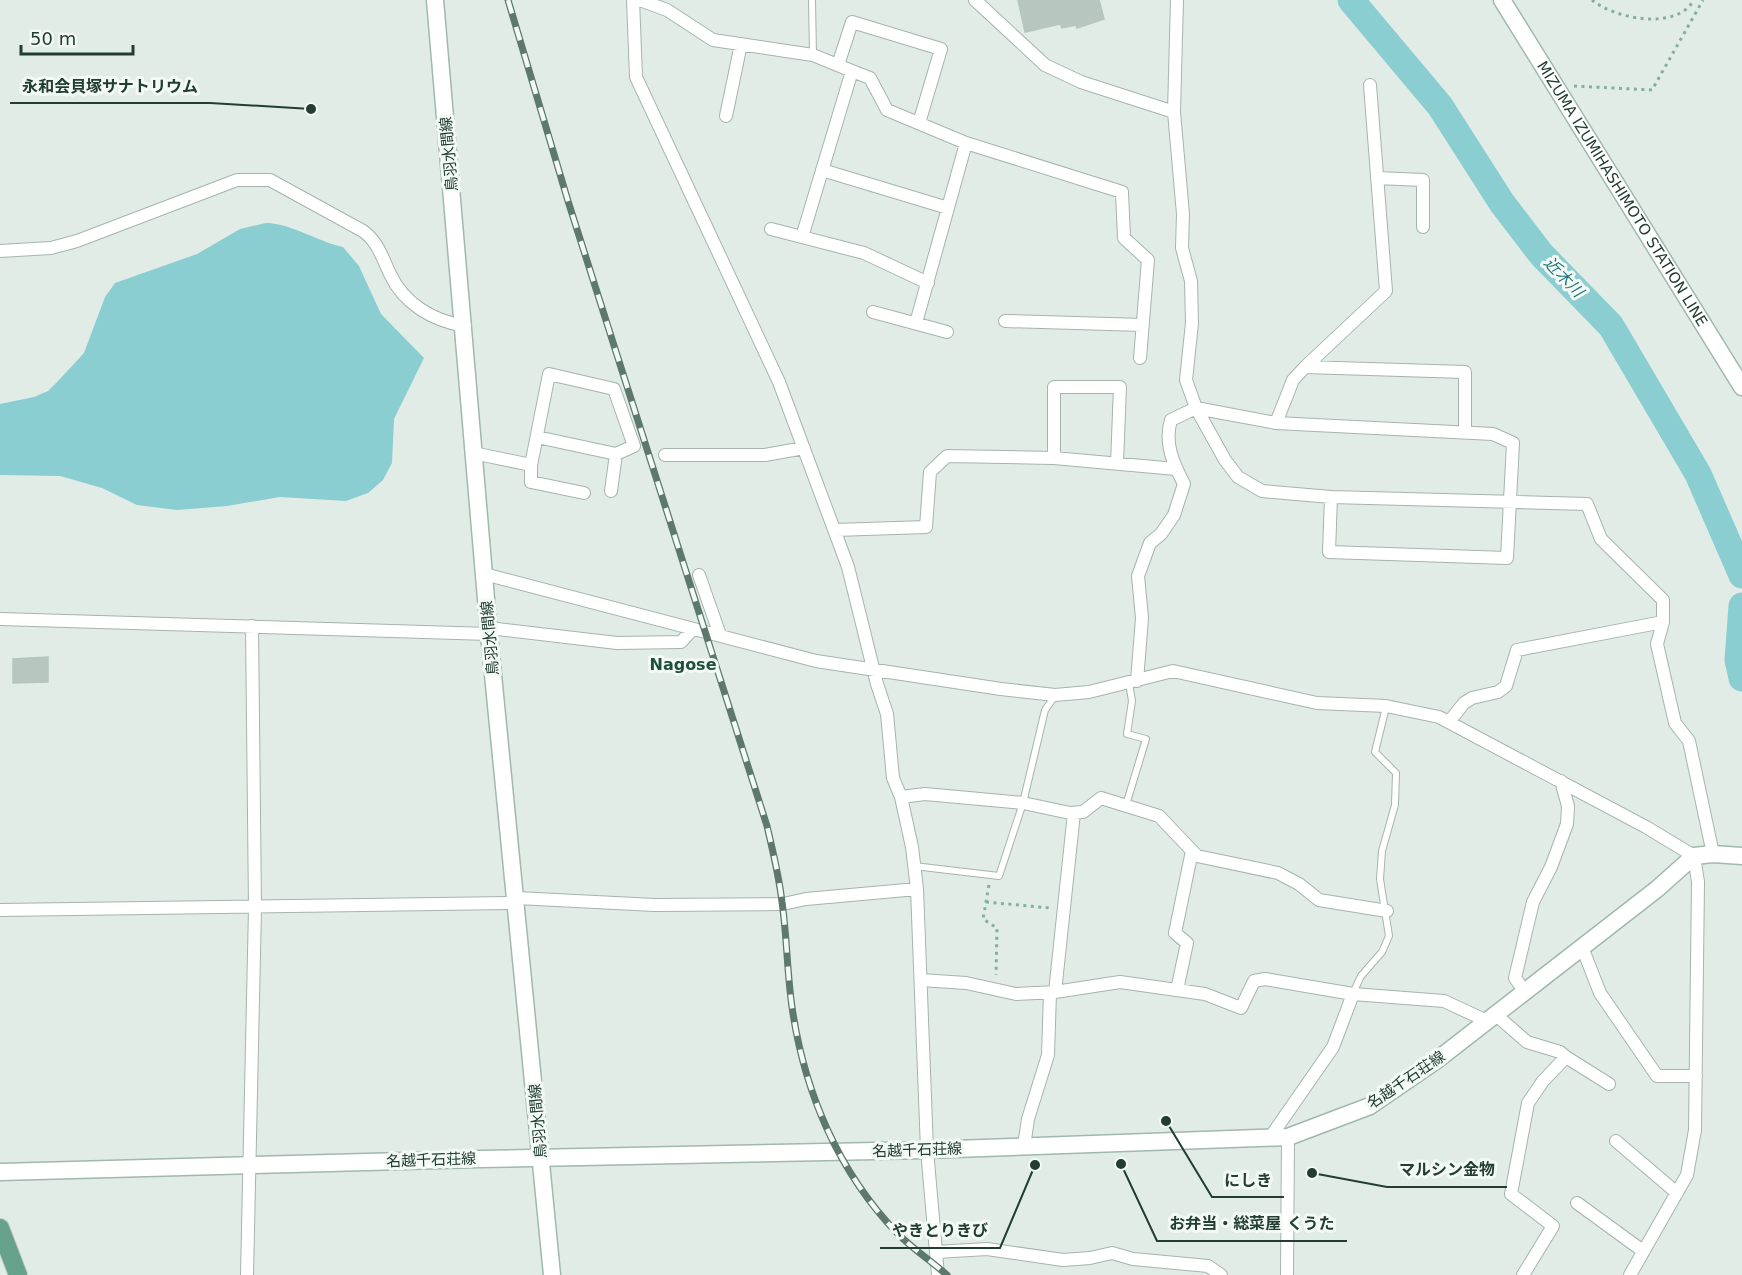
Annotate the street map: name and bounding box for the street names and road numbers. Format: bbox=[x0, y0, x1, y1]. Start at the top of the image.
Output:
street label: MIZUMA IZUMIHASHIMOTO STATION LINE bbox=[1533, 58, 1711, 330]
street label: 鳥羽水間線 bbox=[437, 116, 461, 192]
street label: 鳥羽水間線 bbox=[478, 600, 502, 676]
street label: 名越千石荘線 bbox=[1364, 1047, 1448, 1113]
street label: 鳥羽水間線 bbox=[526, 1083, 550, 1159]
street label: 名越千石荘線 bbox=[872, 1139, 962, 1161]
street label: 名越千石荘線 bbox=[386, 1149, 476, 1171]

